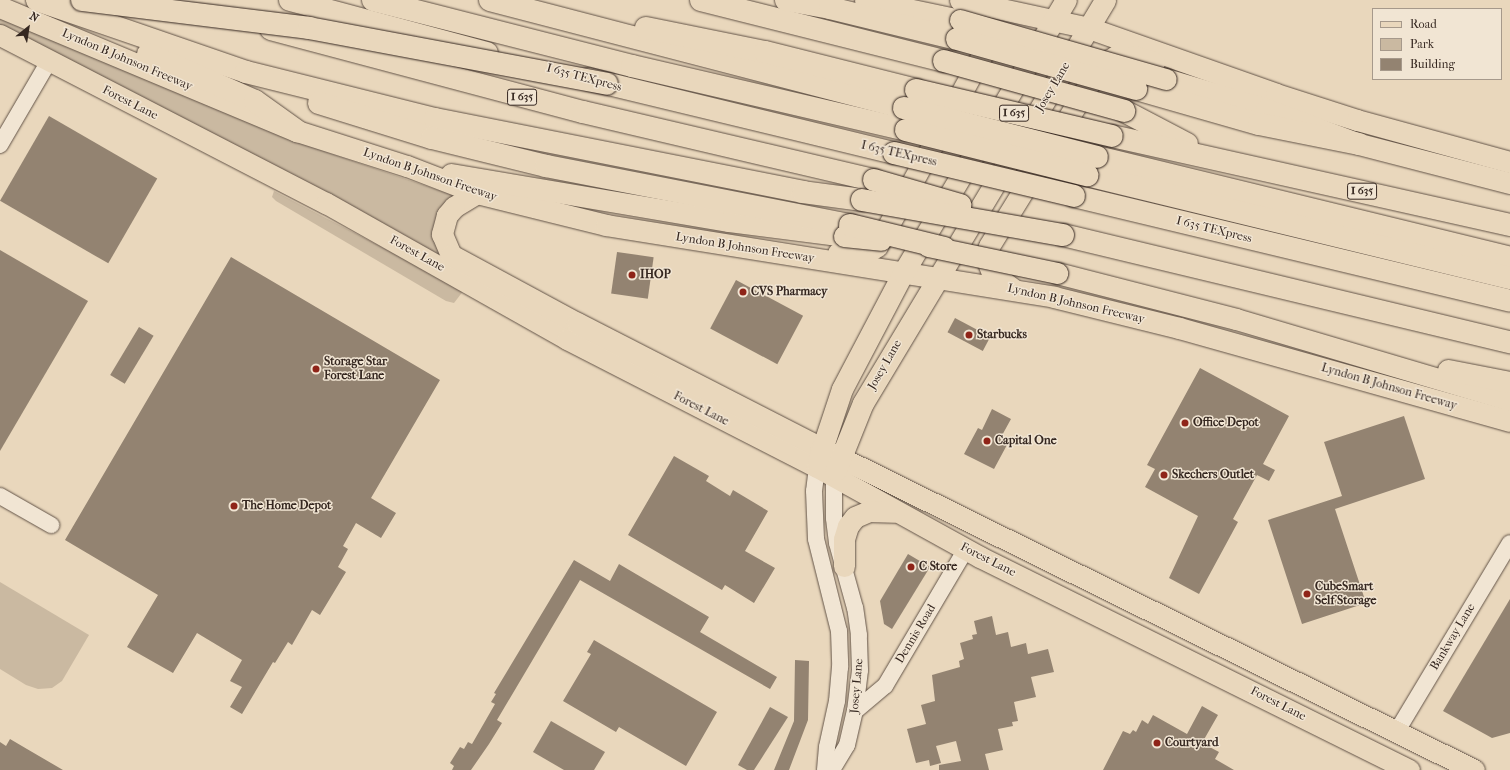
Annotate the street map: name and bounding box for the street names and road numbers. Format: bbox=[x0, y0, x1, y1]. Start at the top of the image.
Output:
street label: Lyndon B Johnson Freeway bbox=[60, 26, 194, 94]
street label: Josey Lane bbox=[1033, 60, 1073, 114]
street label: I 635 TEXpress bbox=[545, 61, 623, 95]
street label: Forest Lane bbox=[100, 83, 160, 123]
road number: I 635 bbox=[507, 88, 537, 106]
road number: I 635 bbox=[999, 104, 1029, 122]
street label: I 635 TEXpress bbox=[860, 138, 938, 170]
street label: Lyndon B Johnson Freeway bbox=[361, 145, 499, 205]
road number: I 635 bbox=[1347, 182, 1377, 200]
street label: I 635 TEXpress bbox=[1175, 214, 1253, 246]
street label: Lyndon B Johnson Freeway bbox=[675, 230, 815, 266]
street label: Forest Lane bbox=[387, 233, 447, 275]
street label: Lyndon B Johnson Freeway bbox=[1006, 281, 1146, 327]
street label: Josey Lane bbox=[865, 338, 905, 392]
street label: Lyndon B Johnson Freeway bbox=[1320, 361, 1458, 413]
street label: Forest Lane bbox=[671, 389, 731, 429]
street label: Forest Lane bbox=[958, 540, 1018, 580]
street label: Bankway Lane bbox=[1427, 601, 1479, 673]
street label: Dennis Road bbox=[893, 602, 939, 666]
street label: Josey Lane bbox=[847, 658, 867, 714]
street label: Forest Lane bbox=[1248, 684, 1308, 724]

